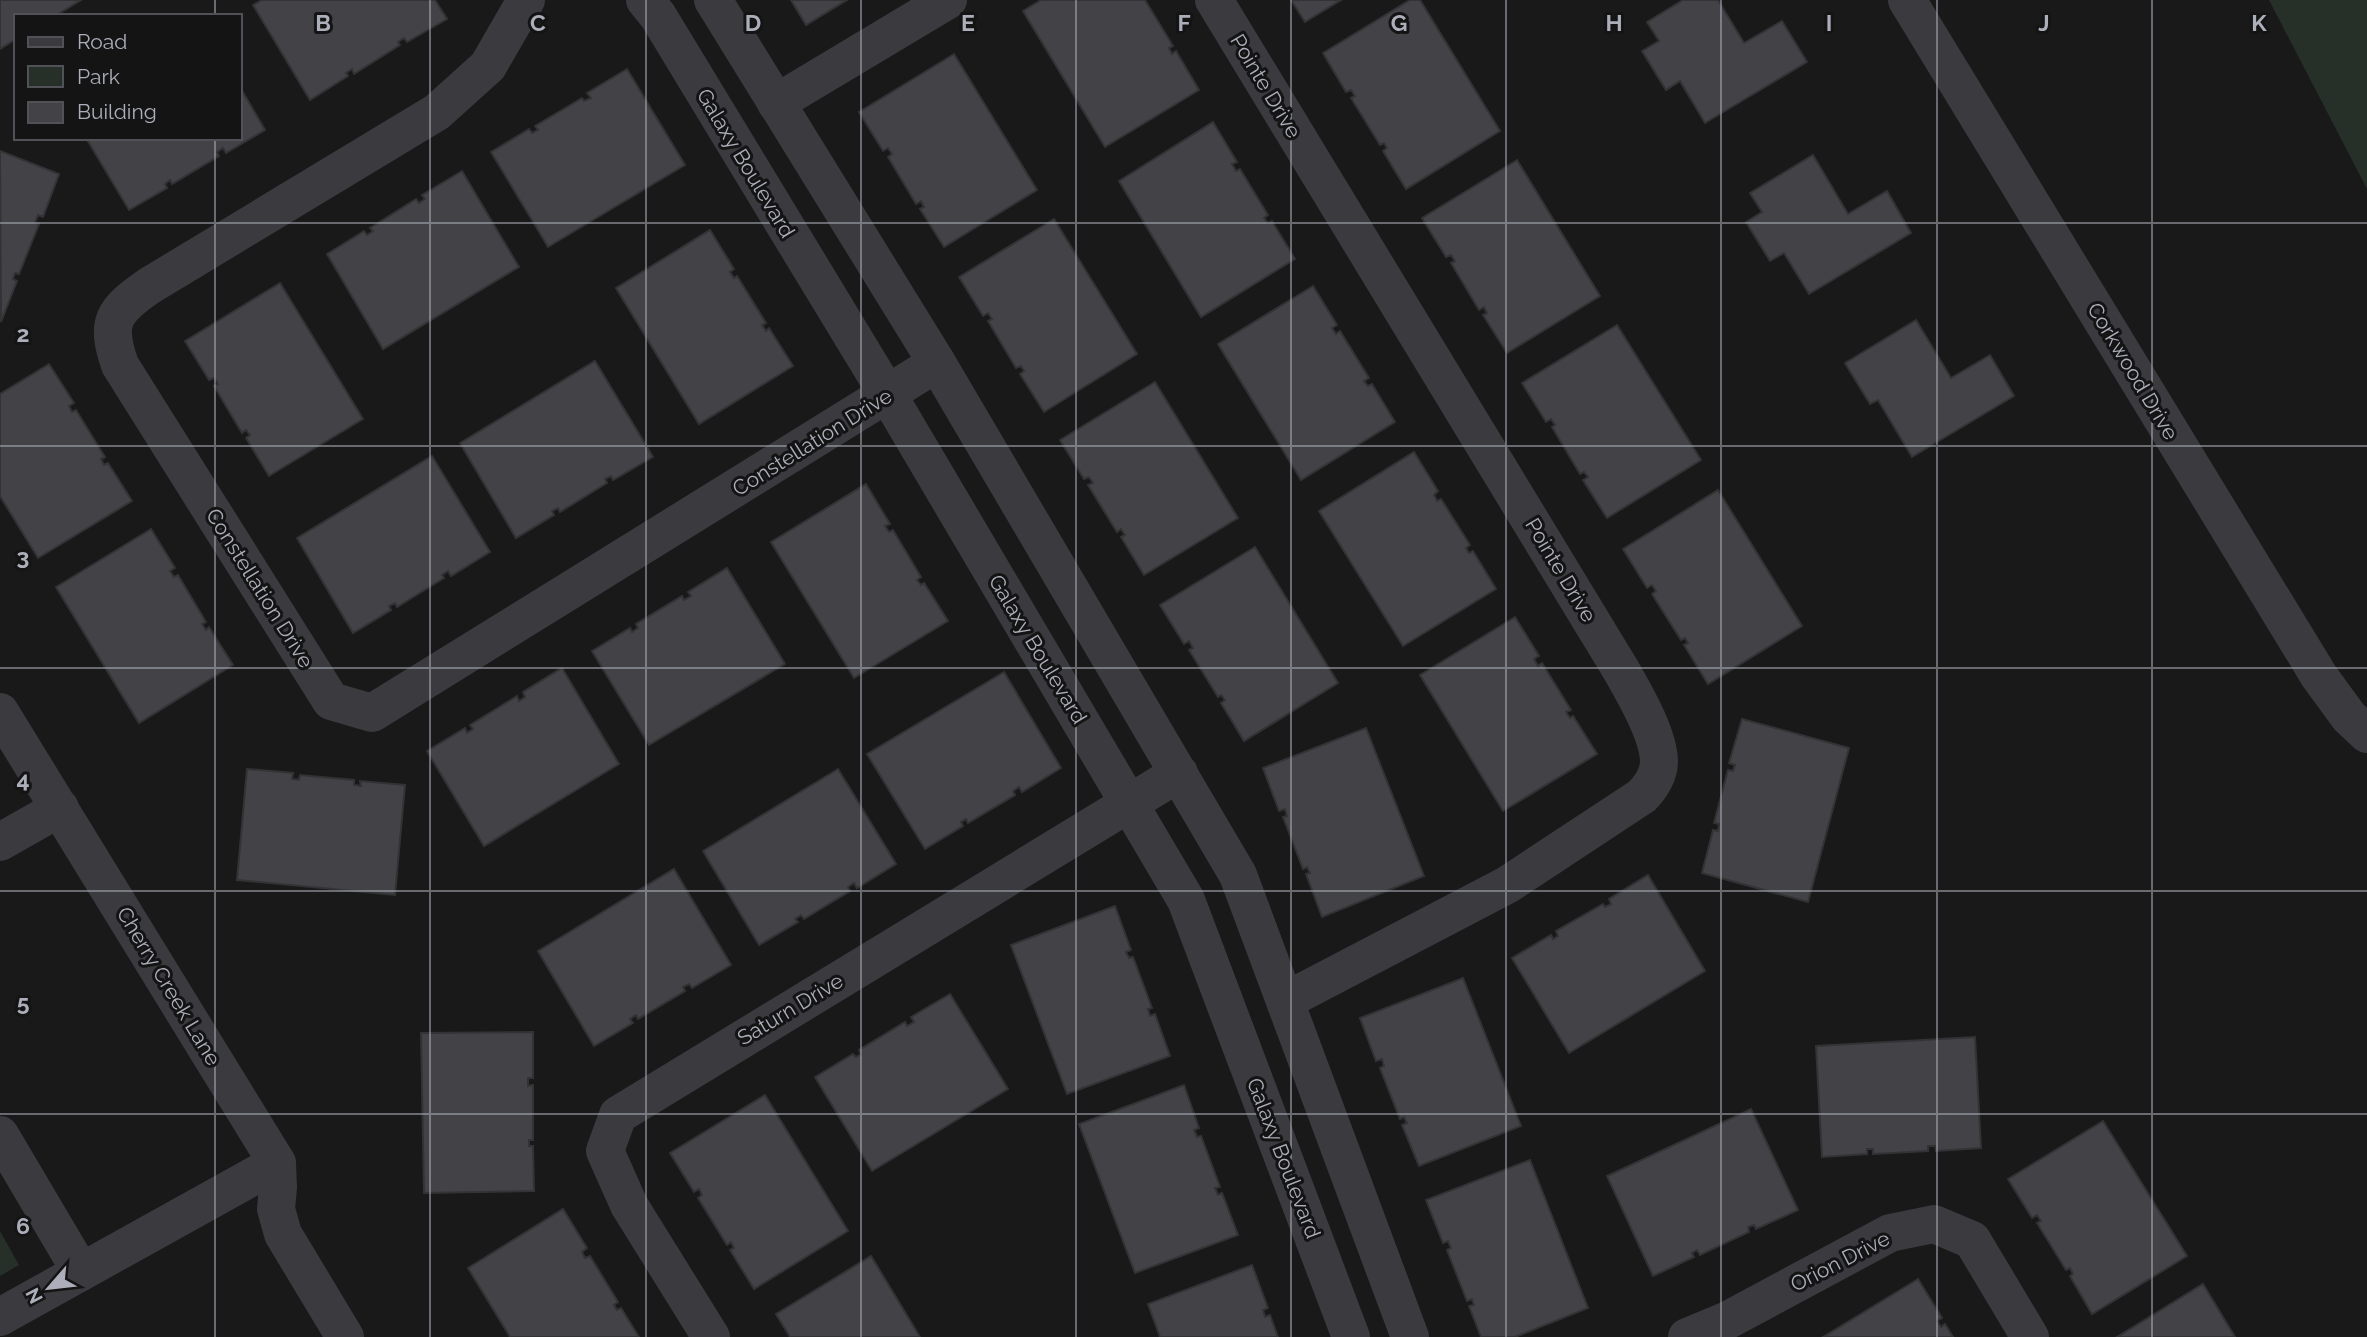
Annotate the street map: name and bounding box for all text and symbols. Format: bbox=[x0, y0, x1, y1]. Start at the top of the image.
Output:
text: B bbox=[315, 9, 331, 36]
text: C bbox=[530, 9, 546, 36]
text: D bbox=[745, 9, 761, 36]
text: E bbox=[961, 9, 975, 36]
text: F bbox=[1177, 9, 1191, 36]
text: G bbox=[1391, 9, 1407, 36]
text: H bbox=[1605, 9, 1623, 36]
text: I bbox=[1826, 9, 1832, 36]
text: J bbox=[2038, 9, 2050, 36]
text: K bbox=[2251, 9, 2267, 36]
legend bbox=[14, 14, 242, 140]
text: Road bbox=[77, 29, 127, 54]
street label: Pointe Drive bbox=[1225, 30, 1307, 142]
text: Park bbox=[77, 64, 120, 89]
street label: Galaxy Boulevard bbox=[692, 84, 800, 242]
text: Building bbox=[77, 99, 157, 124]
street label: Corkwood Drive bbox=[2082, 298, 2184, 444]
text: 2 bbox=[17, 320, 29, 347]
street label: Constellation Drive bbox=[728, 383, 896, 501]
street label: Constellation Drive bbox=[201, 504, 319, 672]
street label: Pointe Drive bbox=[1520, 514, 1602, 626]
text: 3 bbox=[17, 543, 29, 570]
street label: Galaxy Boulevard bbox=[984, 570, 1092, 728]
text: 4 bbox=[16, 766, 30, 793]
street label: Cherry Creek Lane bbox=[112, 902, 226, 1070]
street label: Saturn Drive bbox=[733, 968, 847, 1050]
text: 5 bbox=[17, 989, 30, 1016]
street label: Galaxy Boulevard bbox=[1242, 1074, 1326, 1242]
text: 6 bbox=[16, 1212, 30, 1239]
street label: Orion Drive bbox=[1786, 1225, 1894, 1297]
north arrow bbox=[14, 1253, 84, 1323]
text: N bbox=[21, 1284, 47, 1308]

